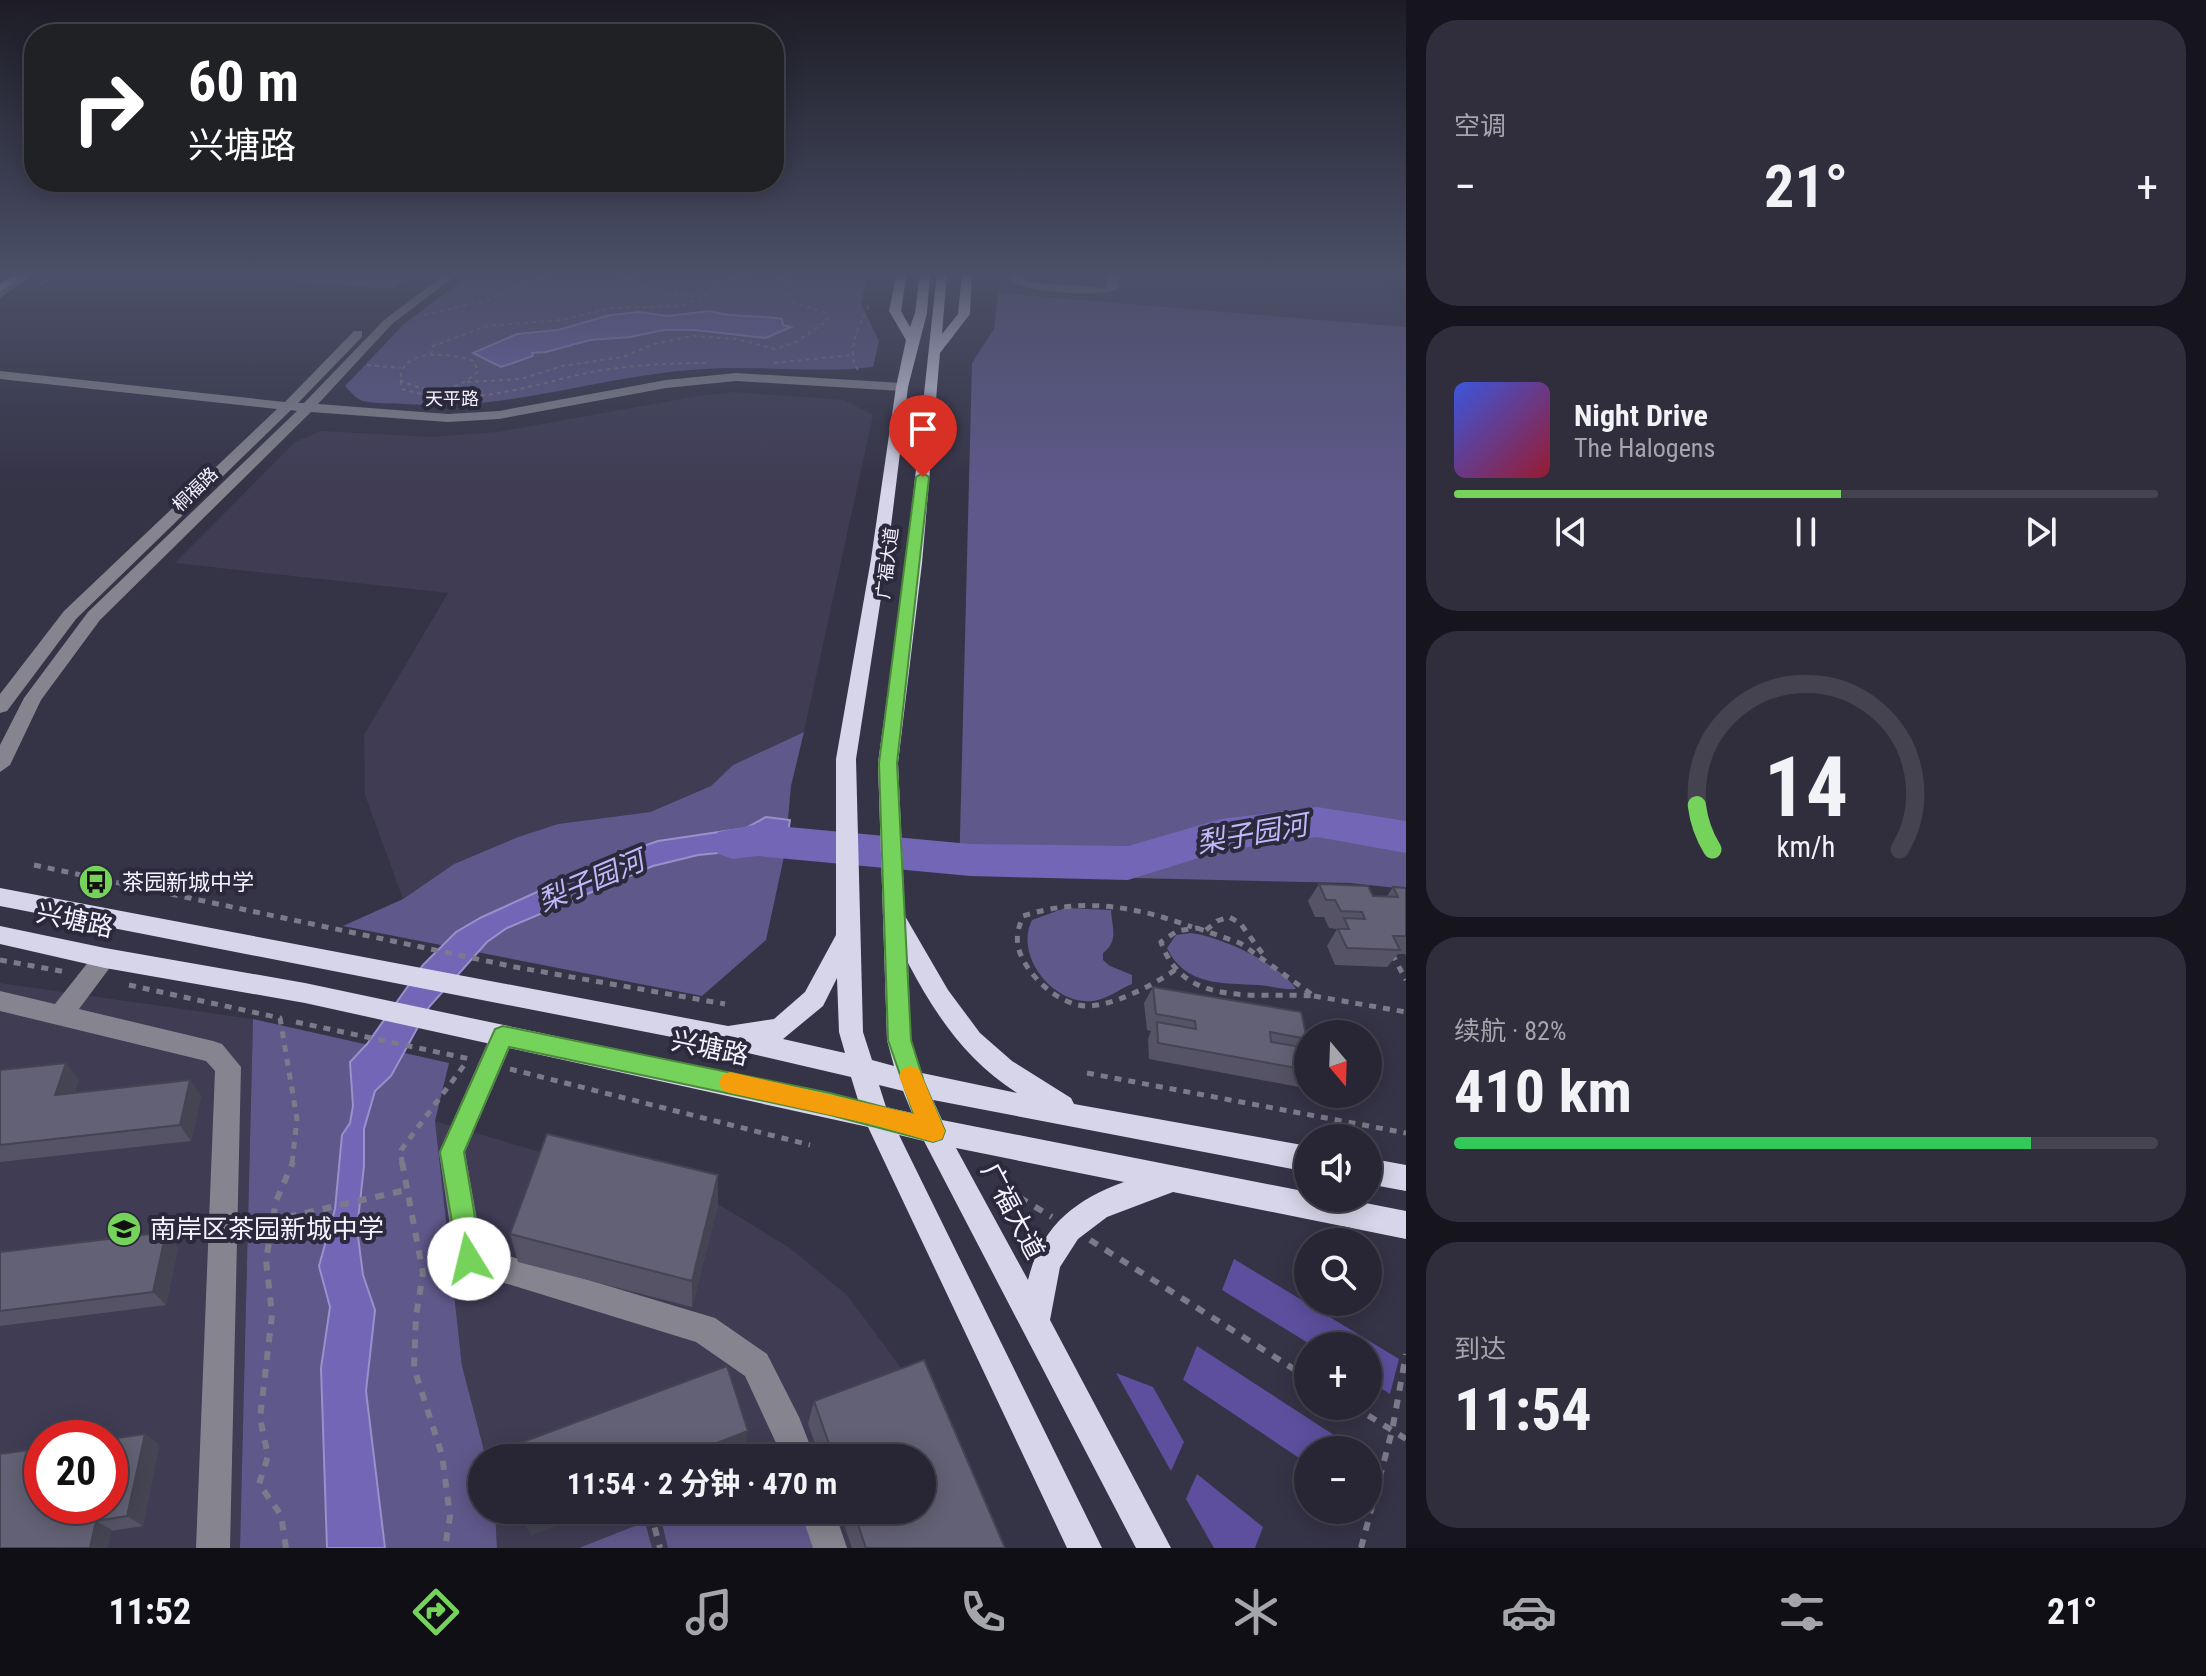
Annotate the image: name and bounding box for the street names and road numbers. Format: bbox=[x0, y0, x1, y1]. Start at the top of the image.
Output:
street label: 天平路 bbox=[425, 388, 479, 409]
street label: 桐福路 bbox=[168, 463, 222, 515]
street label: 广福大道 bbox=[872, 526, 902, 600]
street label: 兴塘路 bbox=[34, 897, 116, 943]
street label: 兴塘路 bbox=[669, 1025, 751, 1071]
street label: 广福大道 bbox=[975, 1158, 1051, 1264]

